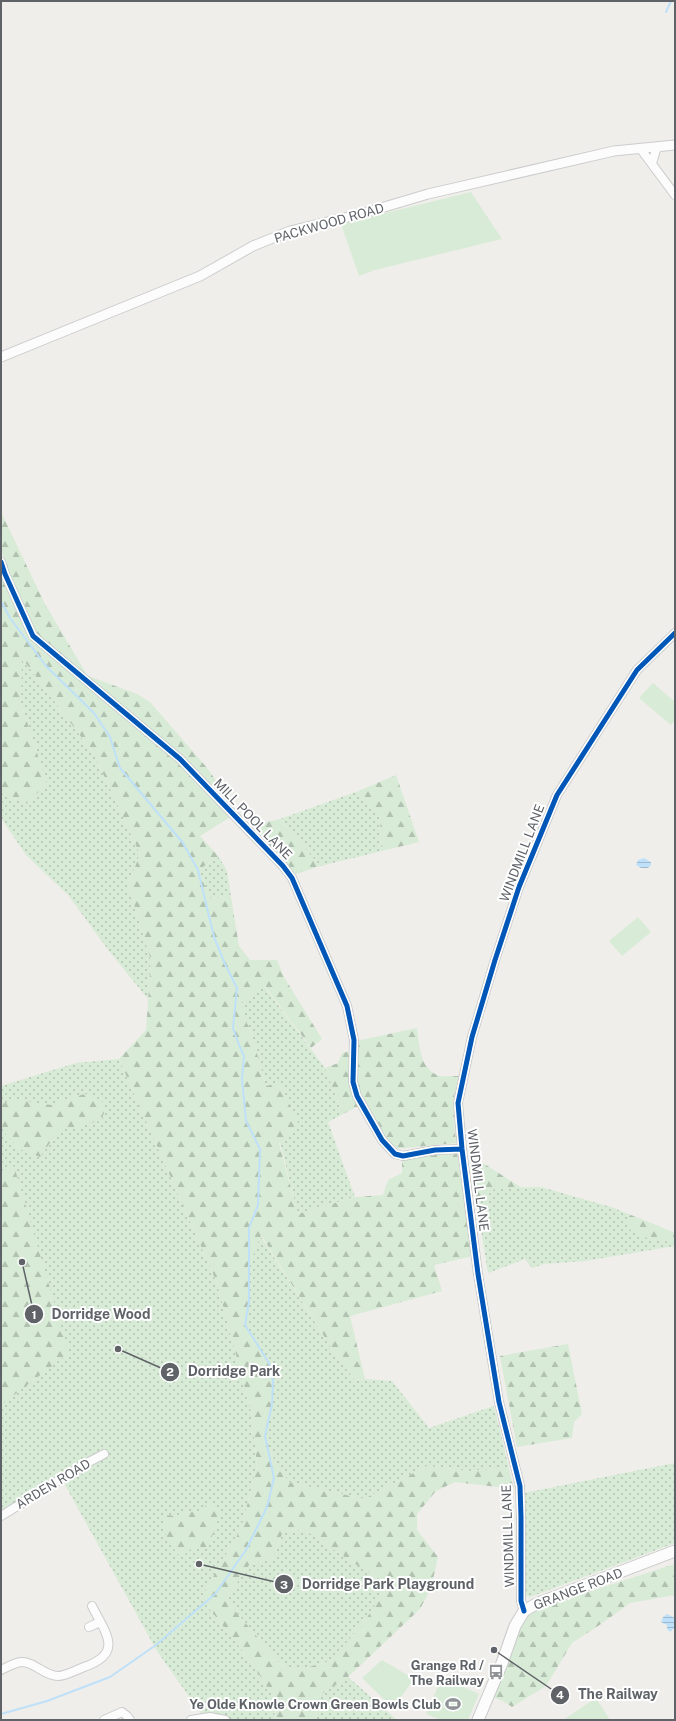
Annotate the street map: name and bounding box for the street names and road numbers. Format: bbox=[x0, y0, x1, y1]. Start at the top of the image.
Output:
street label: PACKWOOD ROAD bbox=[272, 200, 386, 246]
street label: MILL POOL LANE bbox=[211, 776, 295, 862]
street label: WINDMILL LANE bbox=[497, 802, 547, 904]
street label: WINDMILL LANE bbox=[464, 1128, 492, 1232]
street label: ARDEN ROAD bbox=[13, 1456, 93, 1512]
street label: WINDMILL LANE bbox=[499, 1484, 517, 1588]
street label: GRANGE ROAD bbox=[531, 1565, 625, 1613]

